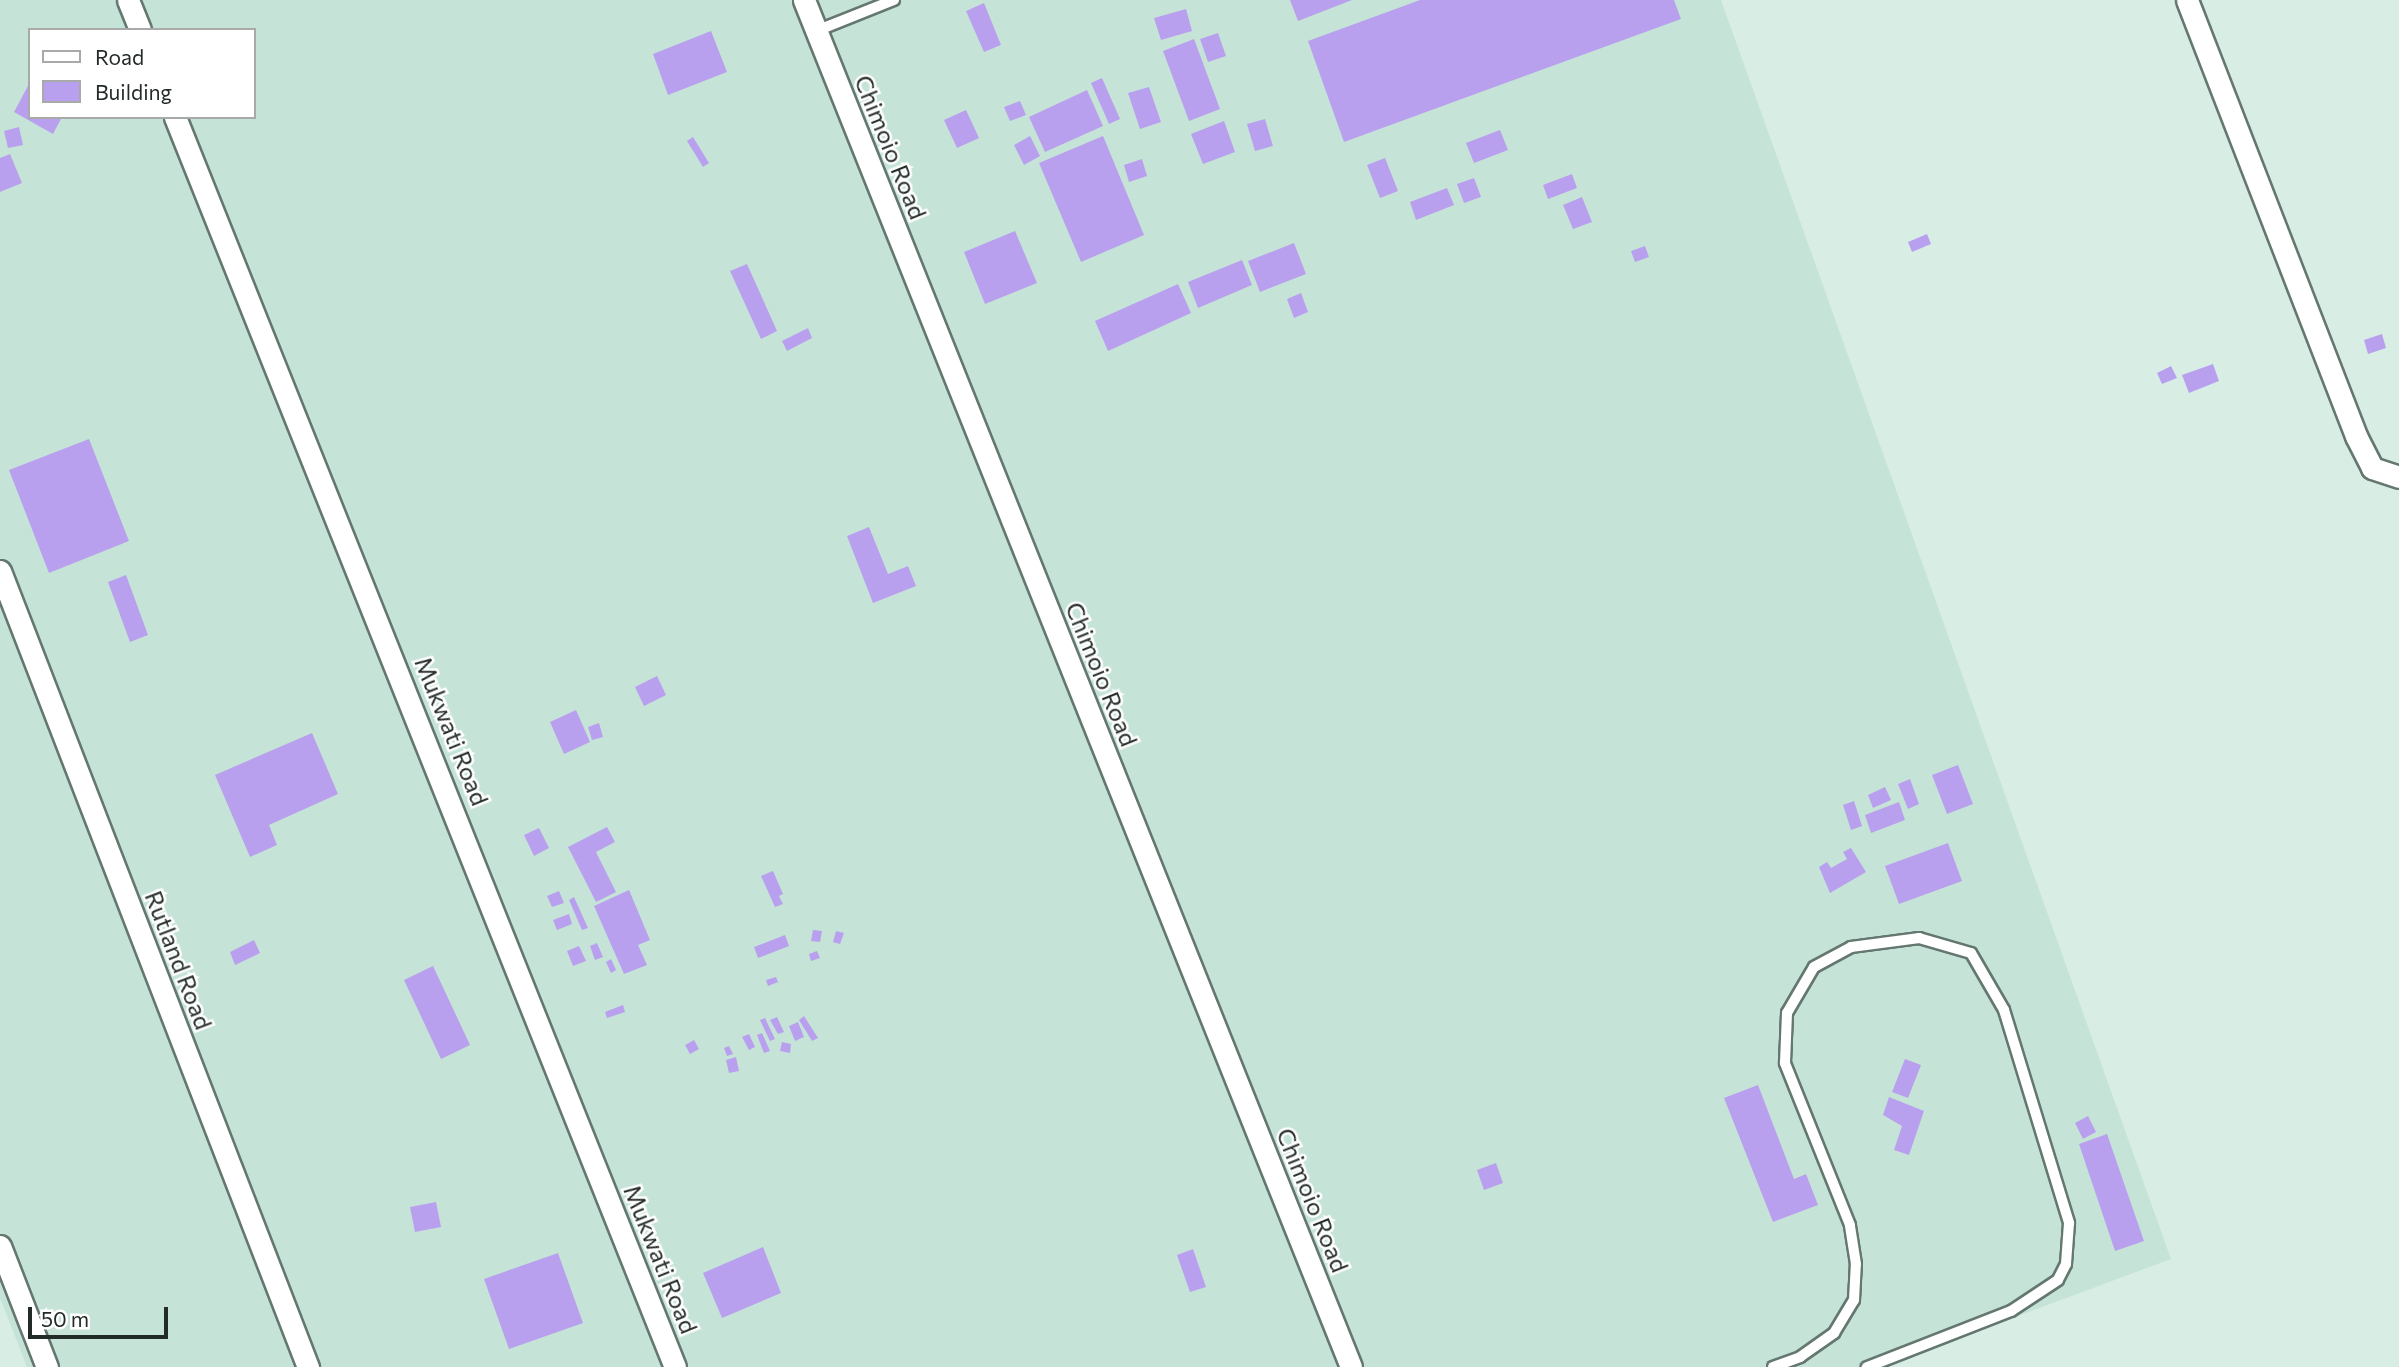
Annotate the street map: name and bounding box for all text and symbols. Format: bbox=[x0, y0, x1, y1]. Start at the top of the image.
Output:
legend bbox=[28, 28, 256, 119]
text: Road bbox=[95, 44, 144, 69]
street label: Chimoio Road bbox=[849, 71, 933, 223]
text: Building bbox=[95, 79, 172, 104]
street label: Chimoio Road bbox=[1060, 598, 1144, 750]
street label: Mukwati Road bbox=[409, 653, 495, 809]
street label: Rutland Road bbox=[139, 887, 219, 1033]
street label: Chimoio Road bbox=[1271, 1124, 1355, 1276]
street label: Mukwati Road bbox=[618, 1181, 704, 1337]
scale bar bbox=[32, 1294, 172, 1338]
text: 50 m bbox=[41, 1306, 89, 1331]

